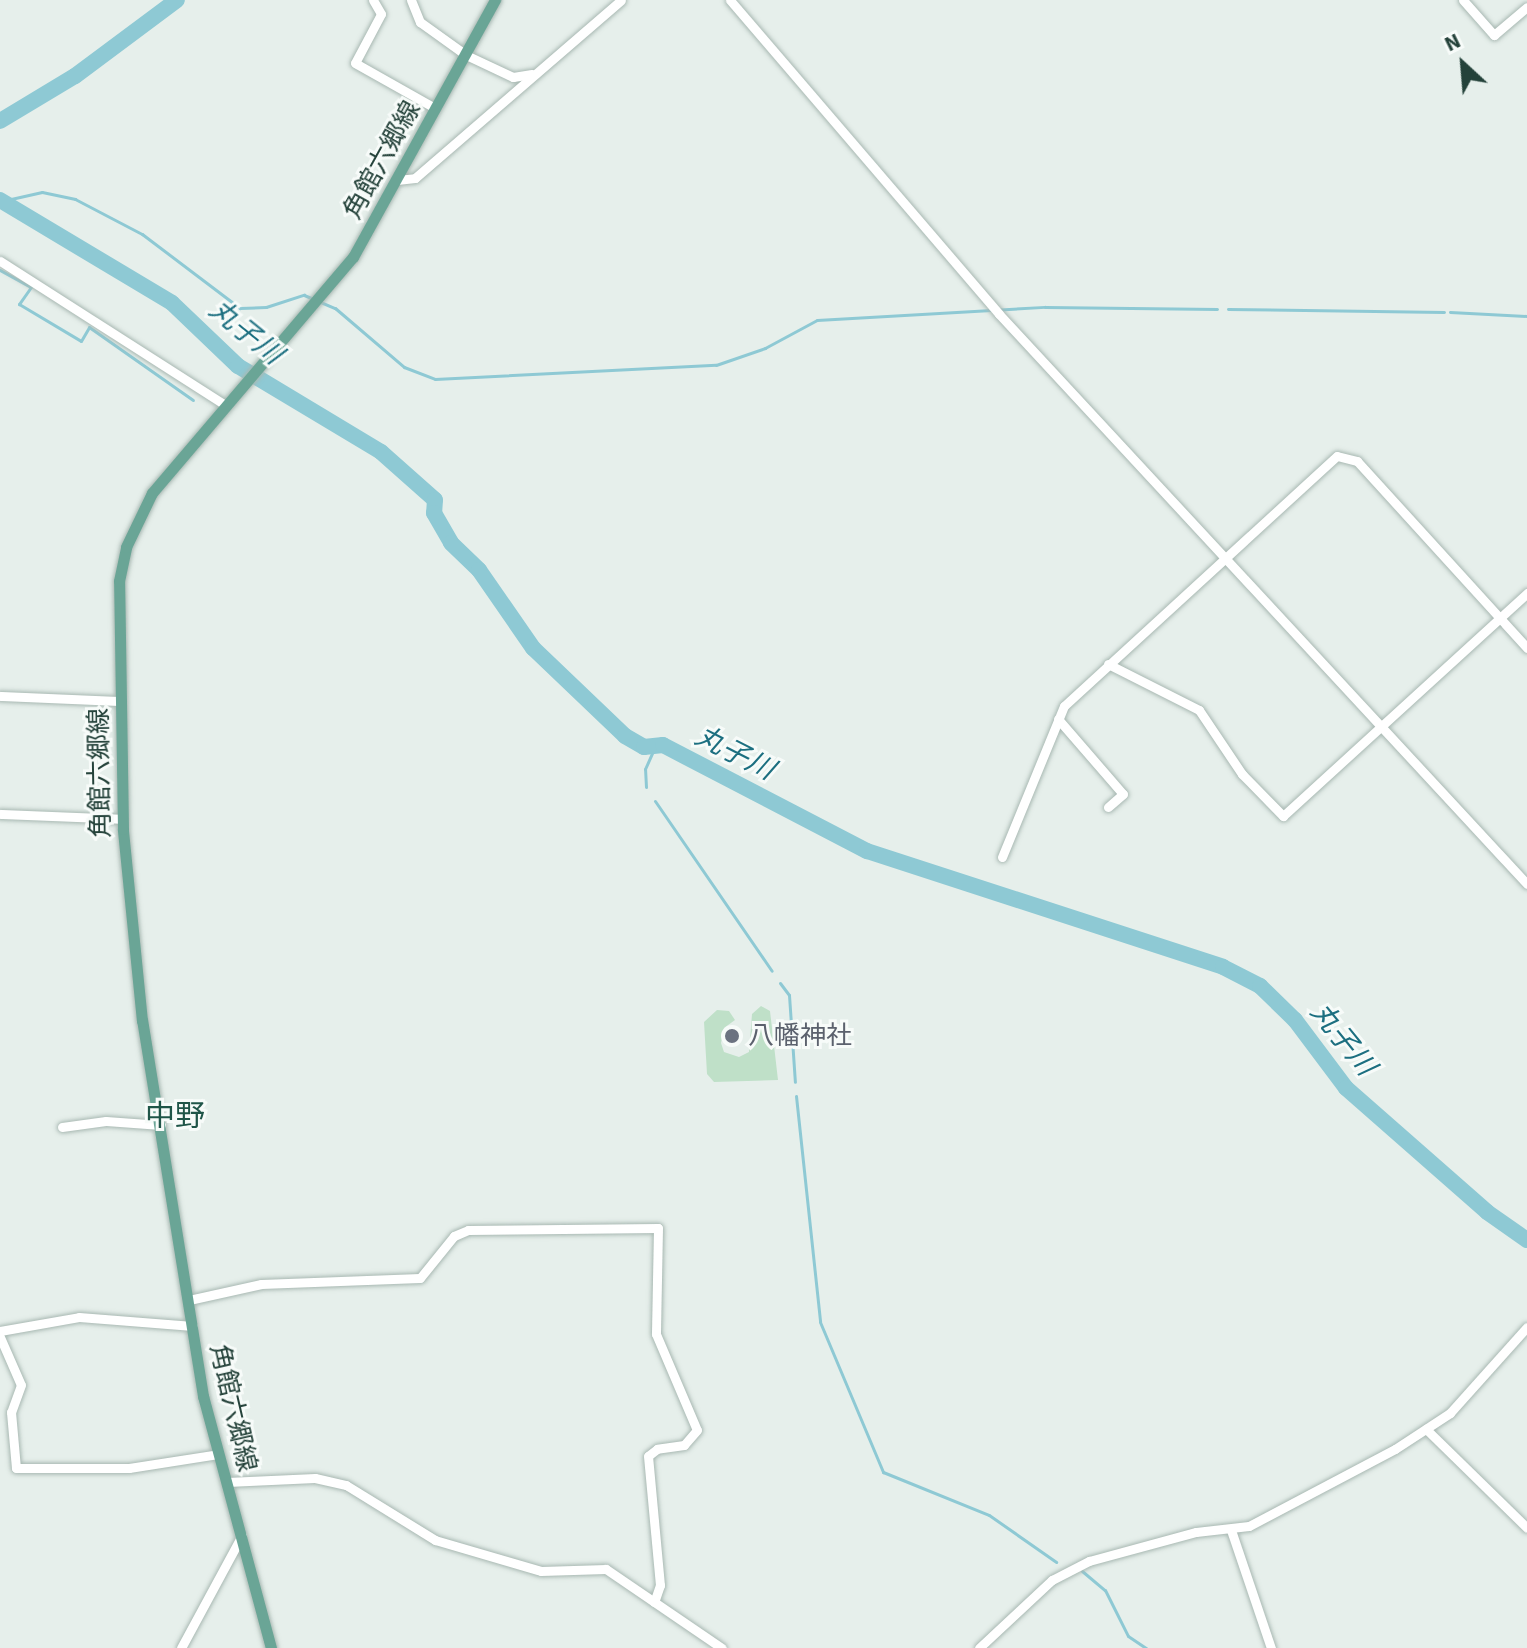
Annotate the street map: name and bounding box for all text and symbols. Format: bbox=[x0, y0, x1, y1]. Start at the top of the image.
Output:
north arrow bbox=[1423, 24, 1503, 104]
text: N bbox=[1439, 25, 1466, 60]
street label: 角館六郷線 bbox=[337, 96, 427, 224]
water label: 丸子川 bbox=[203, 293, 289, 371]
street label: 角館六郷線 bbox=[83, 708, 117, 838]
water label: 丸子川 bbox=[690, 719, 780, 787]
water label: 丸子川 bbox=[1304, 996, 1382, 1082]
place label: 八幡神社 bbox=[748, 1020, 852, 1052]
marker: 八幡神社 bbox=[723, 1027, 741, 1045]
district label: 中野 bbox=[145, 1099, 205, 1135]
street label: 角館六郷線 bbox=[203, 1341, 263, 1475]

